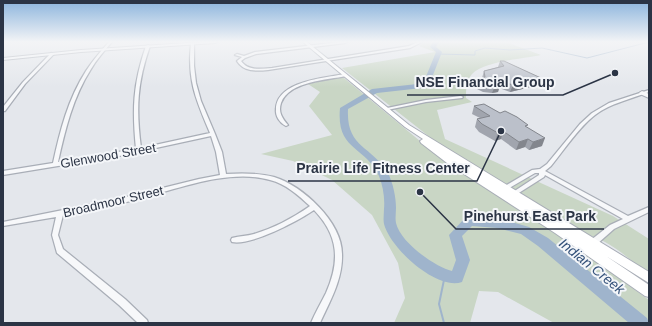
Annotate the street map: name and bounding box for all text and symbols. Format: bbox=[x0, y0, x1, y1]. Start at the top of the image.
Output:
callout: NSE Financial Group bbox=[407, 69, 563, 95]
text: NSE Financial Group bbox=[415, 74, 555, 90]
street label: Glenwood Street bbox=[59, 140, 157, 171]
callout: Prairie Life Fitness Center bbox=[288, 155, 477, 181]
text: Prairie Life Fitness Center bbox=[296, 160, 470, 176]
street label: Broadmoor Street bbox=[61, 183, 165, 220]
callout: Pinehurst East Park bbox=[456, 203, 604, 229]
text: Pinehurst East Park bbox=[464, 208, 596, 224]
water label: Indian Creek bbox=[556, 235, 629, 298]

